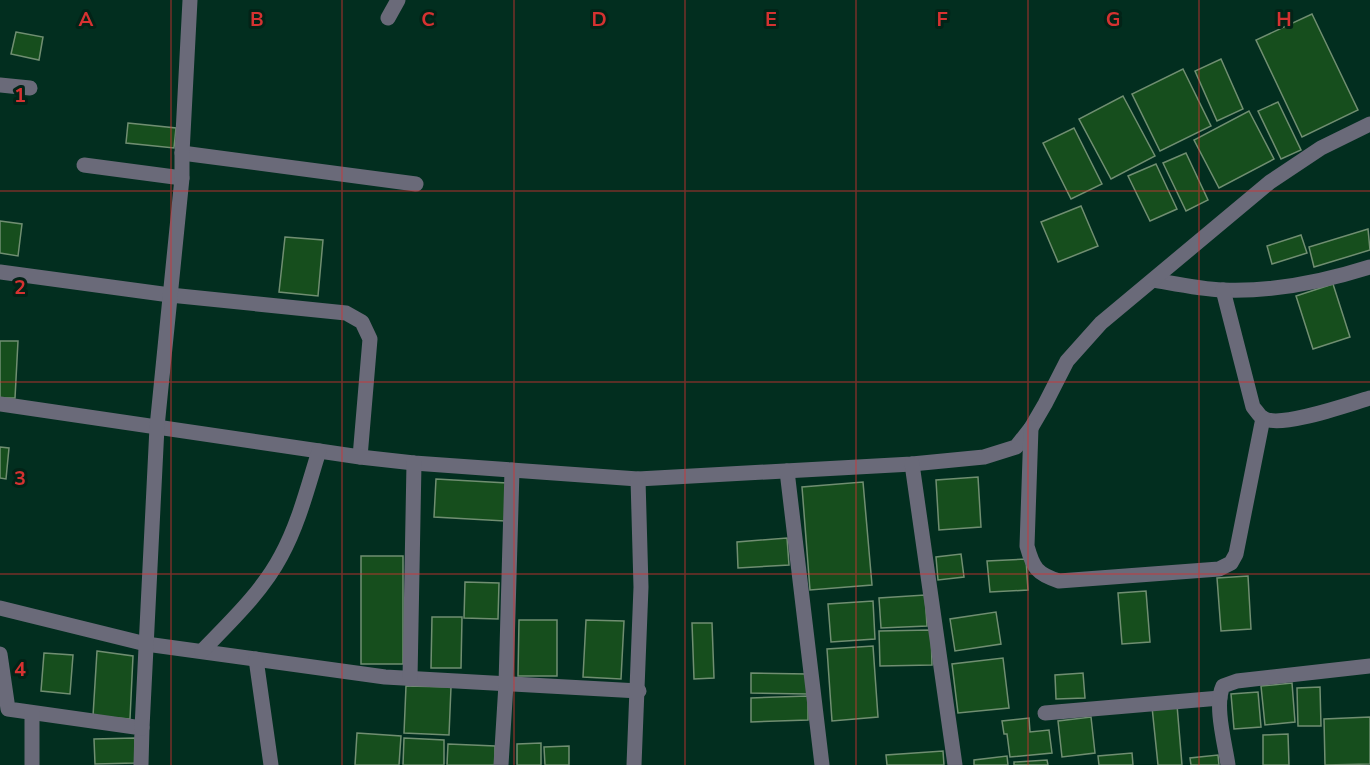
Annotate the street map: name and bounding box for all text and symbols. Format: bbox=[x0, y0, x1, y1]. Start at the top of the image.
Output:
text: A bbox=[79, 6, 94, 33]
text: B bbox=[250, 6, 264, 33]
text: C bbox=[421, 6, 435, 33]
text: D bbox=[591, 6, 607, 33]
text: E bbox=[765, 6, 777, 33]
text: F bbox=[936, 6, 948, 33]
text: G bbox=[1106, 6, 1120, 33]
text: H bbox=[1276, 6, 1292, 33]
text: 1 bbox=[14, 82, 26, 109]
text: 2 bbox=[14, 274, 26, 301]
text: 3 bbox=[14, 465, 26, 492]
text: 4 bbox=[14, 656, 26, 683]

